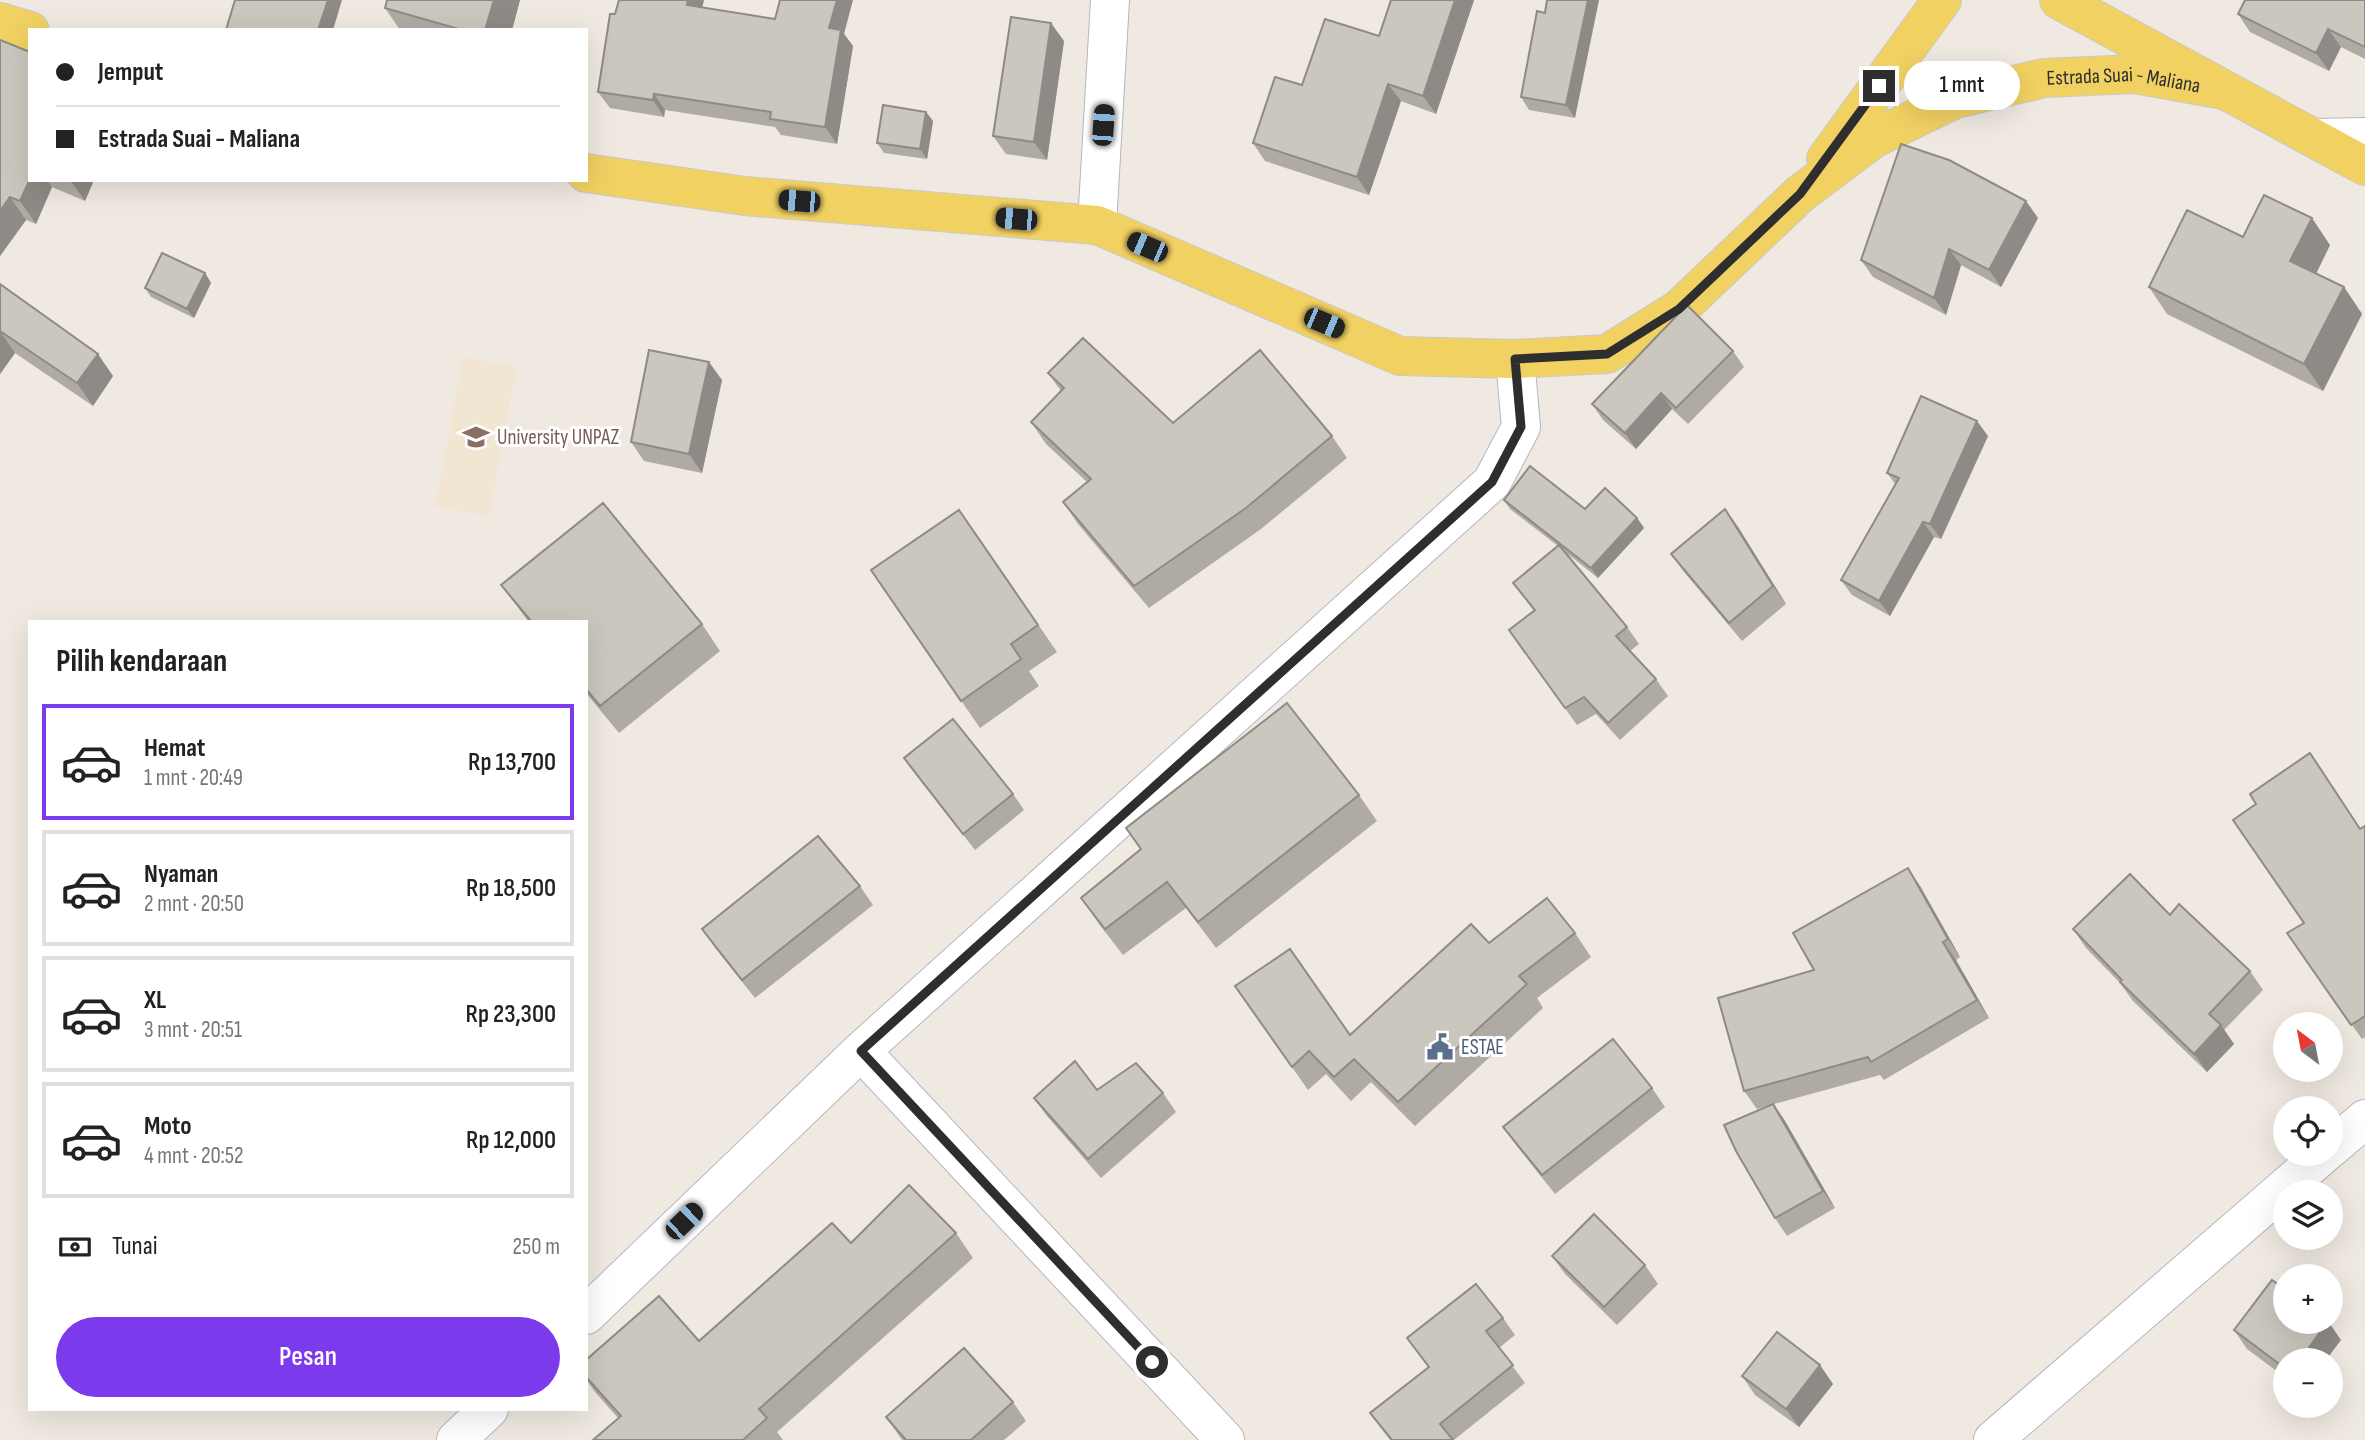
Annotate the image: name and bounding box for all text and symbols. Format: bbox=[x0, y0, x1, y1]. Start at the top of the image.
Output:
text: Jemput bbox=[98, 57, 163, 88]
street label: Estrada Suai - Maliana bbox=[2046, 61, 2202, 98]
callout: 1 mnt bbox=[1904, 62, 2019, 110]
route end bbox=[1863, 70, 1895, 102]
text: 1 mnt bbox=[1940, 71, 1984, 99]
car bbox=[1092, 103, 1115, 147]
text: Estrada Suai - Maliana bbox=[98, 124, 300, 155]
car bbox=[778, 189, 821, 213]
car bbox=[995, 207, 1038, 231]
car bbox=[1124, 229, 1171, 265]
car bbox=[1301, 305, 1348, 341]
school or university icon: University UNPAZ bbox=[461, 422, 491, 452]
place label: University UNPAZ bbox=[497, 425, 620, 450]
text: Pilih kendaraan bbox=[56, 642, 227, 681]
icon: car bbox=[60, 731, 123, 794]
text: Hemat bbox=[144, 733, 205, 764]
text: Rp 13,700 bbox=[468, 747, 556, 778]
text: 1 mnt · 20:49 bbox=[144, 764, 243, 792]
icon: car bbox=[60, 857, 123, 920]
text: Nyaman bbox=[144, 859, 218, 890]
text: Rp 18,500 bbox=[466, 873, 556, 904]
text: 2 mnt · 20:50 bbox=[144, 890, 244, 918]
icon: car bbox=[60, 983, 123, 1046]
text: XL bbox=[144, 985, 166, 1016]
text: Rp 23,300 bbox=[465, 999, 556, 1030]
north arrow bbox=[2273, 1012, 2343, 1082]
map controls bbox=[2273, 1012, 2343, 1418]
text: 3 mnt · 20:51 bbox=[144, 1016, 242, 1044]
public building icon: ESTAE bbox=[1425, 1032, 1455, 1062]
place label: ESTAE bbox=[1461, 1035, 1504, 1060]
button: locate bbox=[2273, 1096, 2343, 1166]
icon: car bbox=[60, 1109, 123, 1172]
text: Moto bbox=[144, 1111, 192, 1142]
text: Rp 12,000 bbox=[466, 1125, 556, 1156]
text: 4 mnt · 20:52 bbox=[144, 1142, 243, 1170]
button: layers bbox=[2273, 1180, 2343, 1250]
car bbox=[662, 1199, 707, 1243]
icon: cash bbox=[56, 1228, 94, 1266]
text: Tunai bbox=[112, 1231, 158, 1262]
text: 250 m bbox=[513, 1233, 560, 1261]
button: + bbox=[2273, 1264, 2343, 1334]
button: Pesan bbox=[56, 1317, 560, 1397]
route start bbox=[1136, 1346, 1168, 1378]
button: − bbox=[2273, 1348, 2343, 1418]

